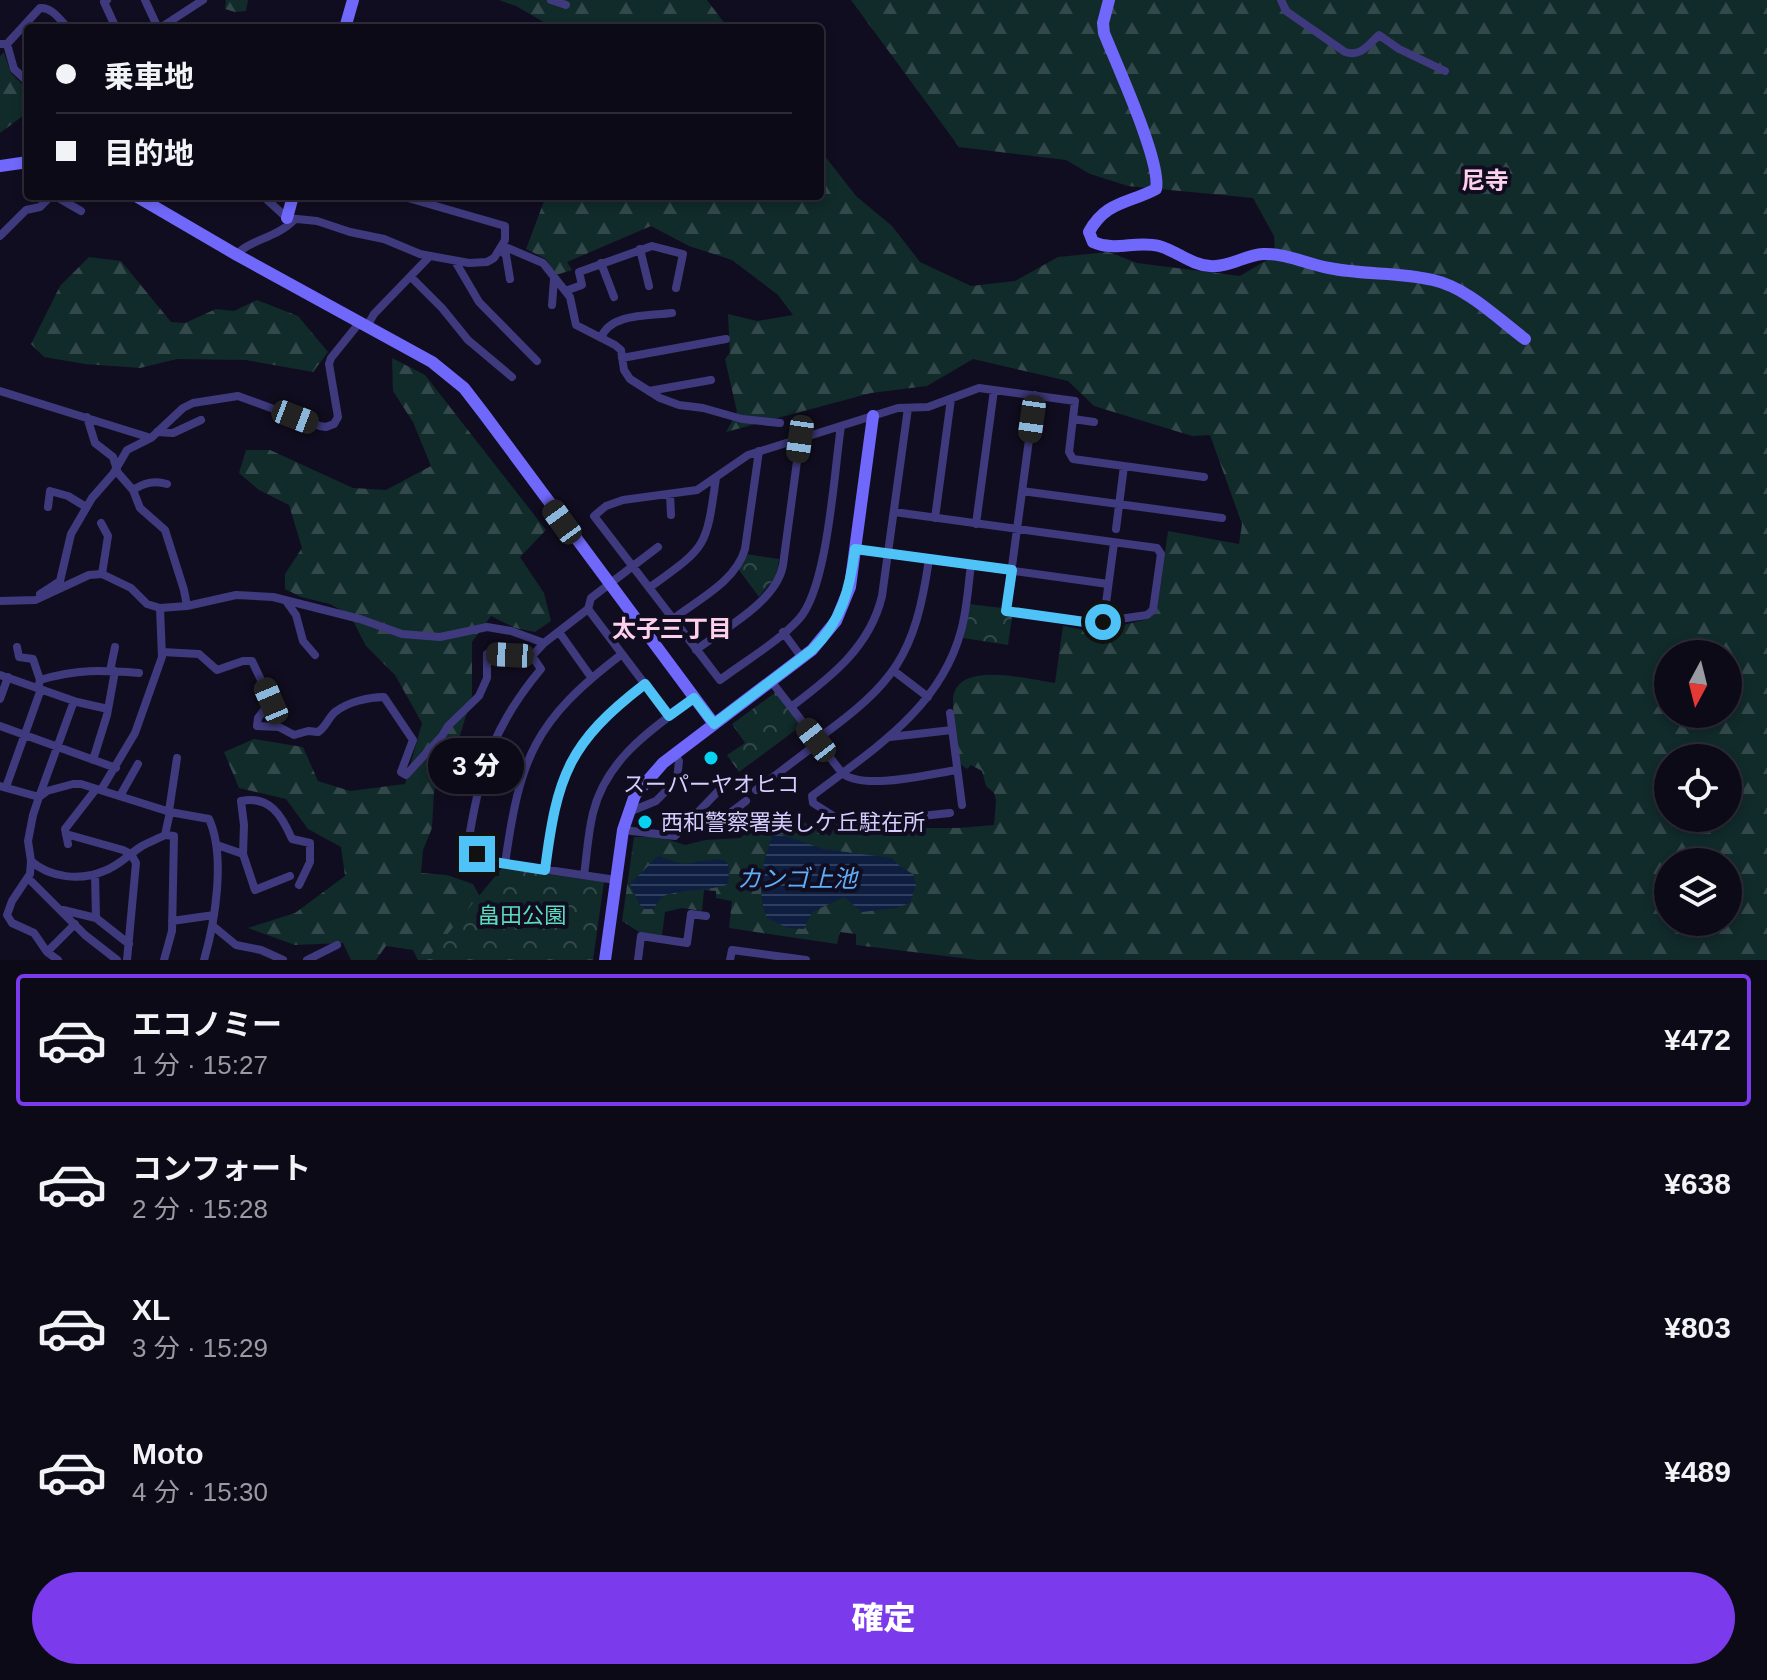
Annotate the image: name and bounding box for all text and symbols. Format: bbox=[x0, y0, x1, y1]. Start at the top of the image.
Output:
text: 乗車地 bbox=[104, 60, 194, 93]
text: 目的地 bbox=[104, 137, 194, 170]
district label: 尼寺 bbox=[1461, 167, 1509, 194]
car bbox=[1017, 394, 1047, 444]
car bbox=[268, 397, 322, 437]
car bbox=[785, 414, 815, 464]
car bbox=[538, 496, 586, 548]
route start bbox=[1085, 604, 1121, 640]
district label: 太子三丁目 bbox=[612, 615, 732, 642]
north arrow bbox=[1654, 640, 1742, 728]
map controls bbox=[1654, 640, 1742, 936]
car bbox=[485, 642, 535, 668]
car bbox=[251, 674, 291, 728]
car bbox=[792, 714, 840, 766]
callout: 3 分 bbox=[429, 738, 525, 794]
button: locate bbox=[1654, 744, 1742, 832]
marker: スーパーヤオヒコ bbox=[702, 749, 720, 767]
text: 3 分 bbox=[452, 751, 500, 781]
place label: スーパーヤオヒコ bbox=[623, 772, 799, 797]
place label: 西和警察署美しケ丘駐在所 bbox=[661, 810, 925, 835]
marker: 西和警察署美しケ丘駐在所 bbox=[636, 813, 654, 831]
route end bbox=[459, 836, 495, 872]
button: layers bbox=[1654, 848, 1742, 936]
water label: カンゴ上池 bbox=[737, 865, 859, 892]
park label: 畠田公園 bbox=[478, 903, 566, 928]
icon: car bbox=[36, 1004, 108, 1076]
text: エコノミー bbox=[132, 1008, 282, 1041]
text: ¥472 bbox=[1664, 1023, 1731, 1056]
text: 1 分 · 15:27 bbox=[132, 1050, 268, 1080]
icon: car bbox=[36, 1148, 108, 1220]
text: コンフォート bbox=[132, 1152, 311, 1185]
text: ¥638 bbox=[1664, 1167, 1731, 1200]
text: 2 分 · 15:28 bbox=[132, 1194, 268, 1224]
icon: car bbox=[36, 1292, 108, 1364]
text: XL bbox=[132, 1293, 170, 1326]
text: ¥803 bbox=[1664, 1311, 1731, 1344]
text: 3 分 · 15:29 bbox=[132, 1333, 268, 1363]
icon: car bbox=[36, 1436, 108, 1508]
text: Moto bbox=[132, 1437, 204, 1470]
text: ¥489 bbox=[1664, 1455, 1731, 1488]
text: 4 分 · 15:30 bbox=[132, 1477, 268, 1507]
button: 確定 bbox=[32, 1572, 1735, 1664]

